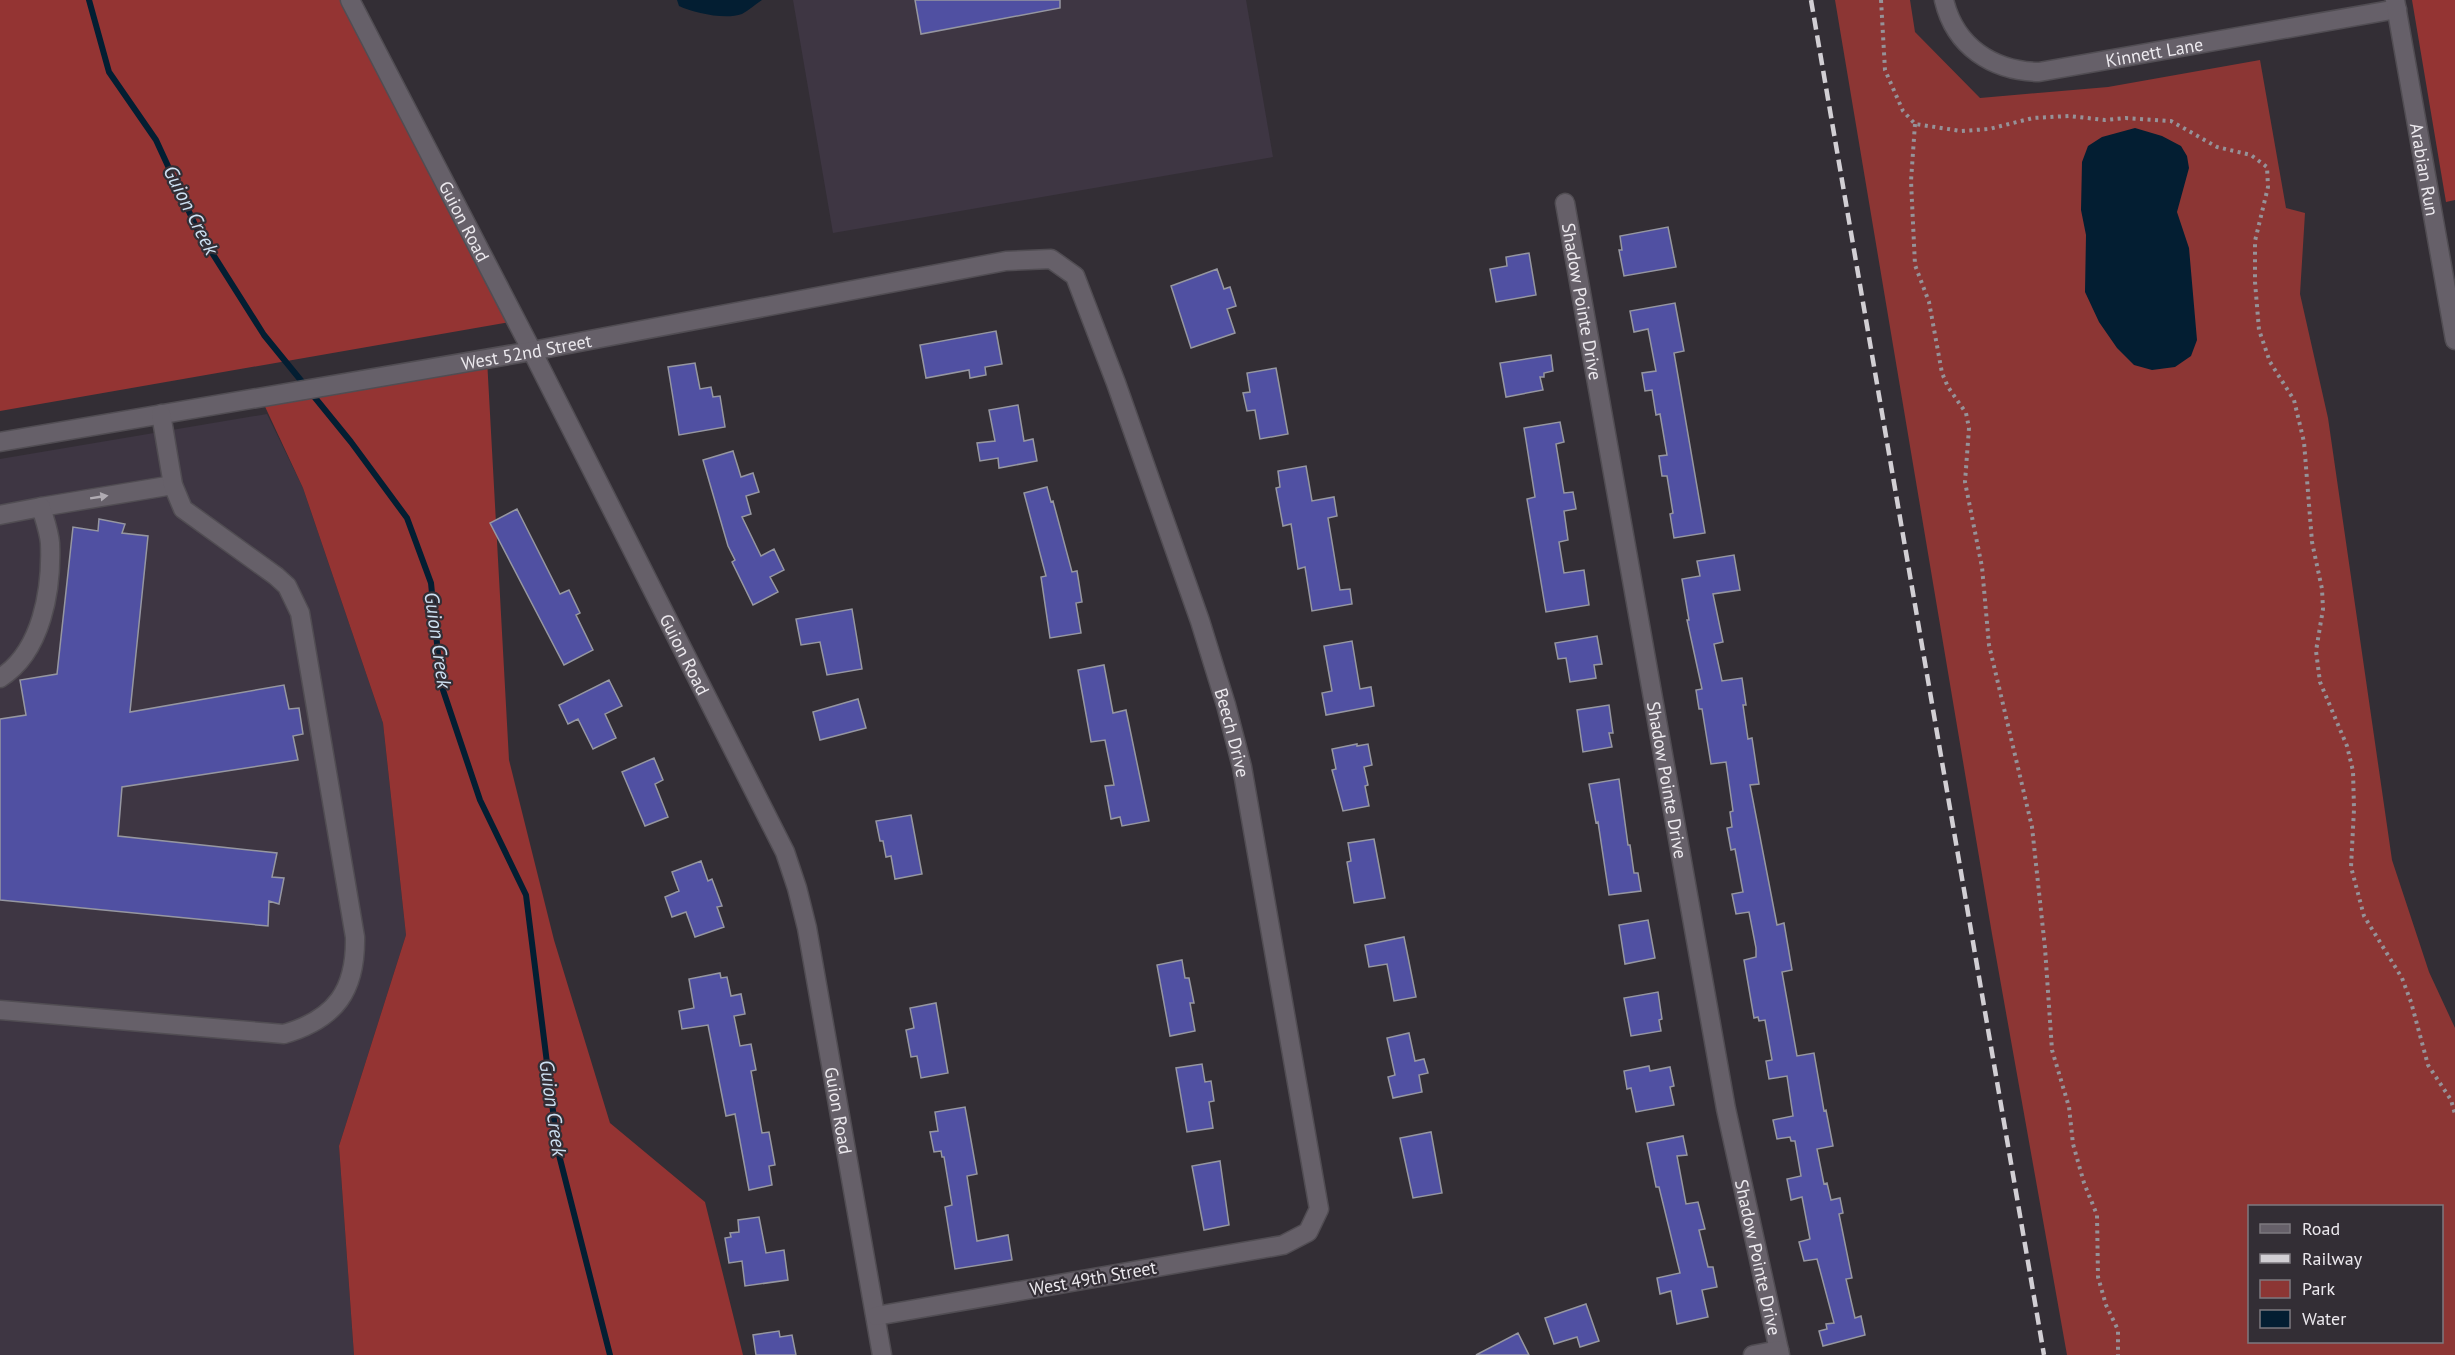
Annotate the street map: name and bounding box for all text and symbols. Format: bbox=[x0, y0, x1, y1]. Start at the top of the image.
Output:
street label: Kinnett Lane bbox=[2104, 32, 2205, 72]
street label: Arabian Run bbox=[2405, 121, 2444, 218]
water label: Guion Creek bbox=[157, 161, 225, 260]
street label: Guion Road bbox=[434, 177, 495, 265]
street label: Shadow Pointe Drive bbox=[1557, 221, 1608, 382]
street label: West 52nd Street bbox=[459, 328, 593, 374]
one-way arrow bbox=[89, 493, 108, 502]
water label: Guion Creek bbox=[418, 590, 458, 691]
street label: Guion Road bbox=[655, 610, 715, 699]
street label: Beech Drive bbox=[1210, 685, 1255, 779]
street label: Shadow Pointe Drive bbox=[1642, 700, 1693, 860]
water label: Guion Creek bbox=[533, 1058, 573, 1159]
street label: Guion Road bbox=[820, 1065, 858, 1156]
street label: Shadow Pointe Drive bbox=[1730, 1177, 1787, 1337]
legend bbox=[2248, 1205, 2443, 1343]
text: Road bbox=[2302, 1217, 2340, 1240]
text: Railway bbox=[2302, 1247, 2363, 1270]
street label: West 49th Street bbox=[1028, 1256, 1158, 1300]
text: Park bbox=[2302, 1277, 2335, 1300]
text: Water bbox=[2302, 1307, 2346, 1330]

